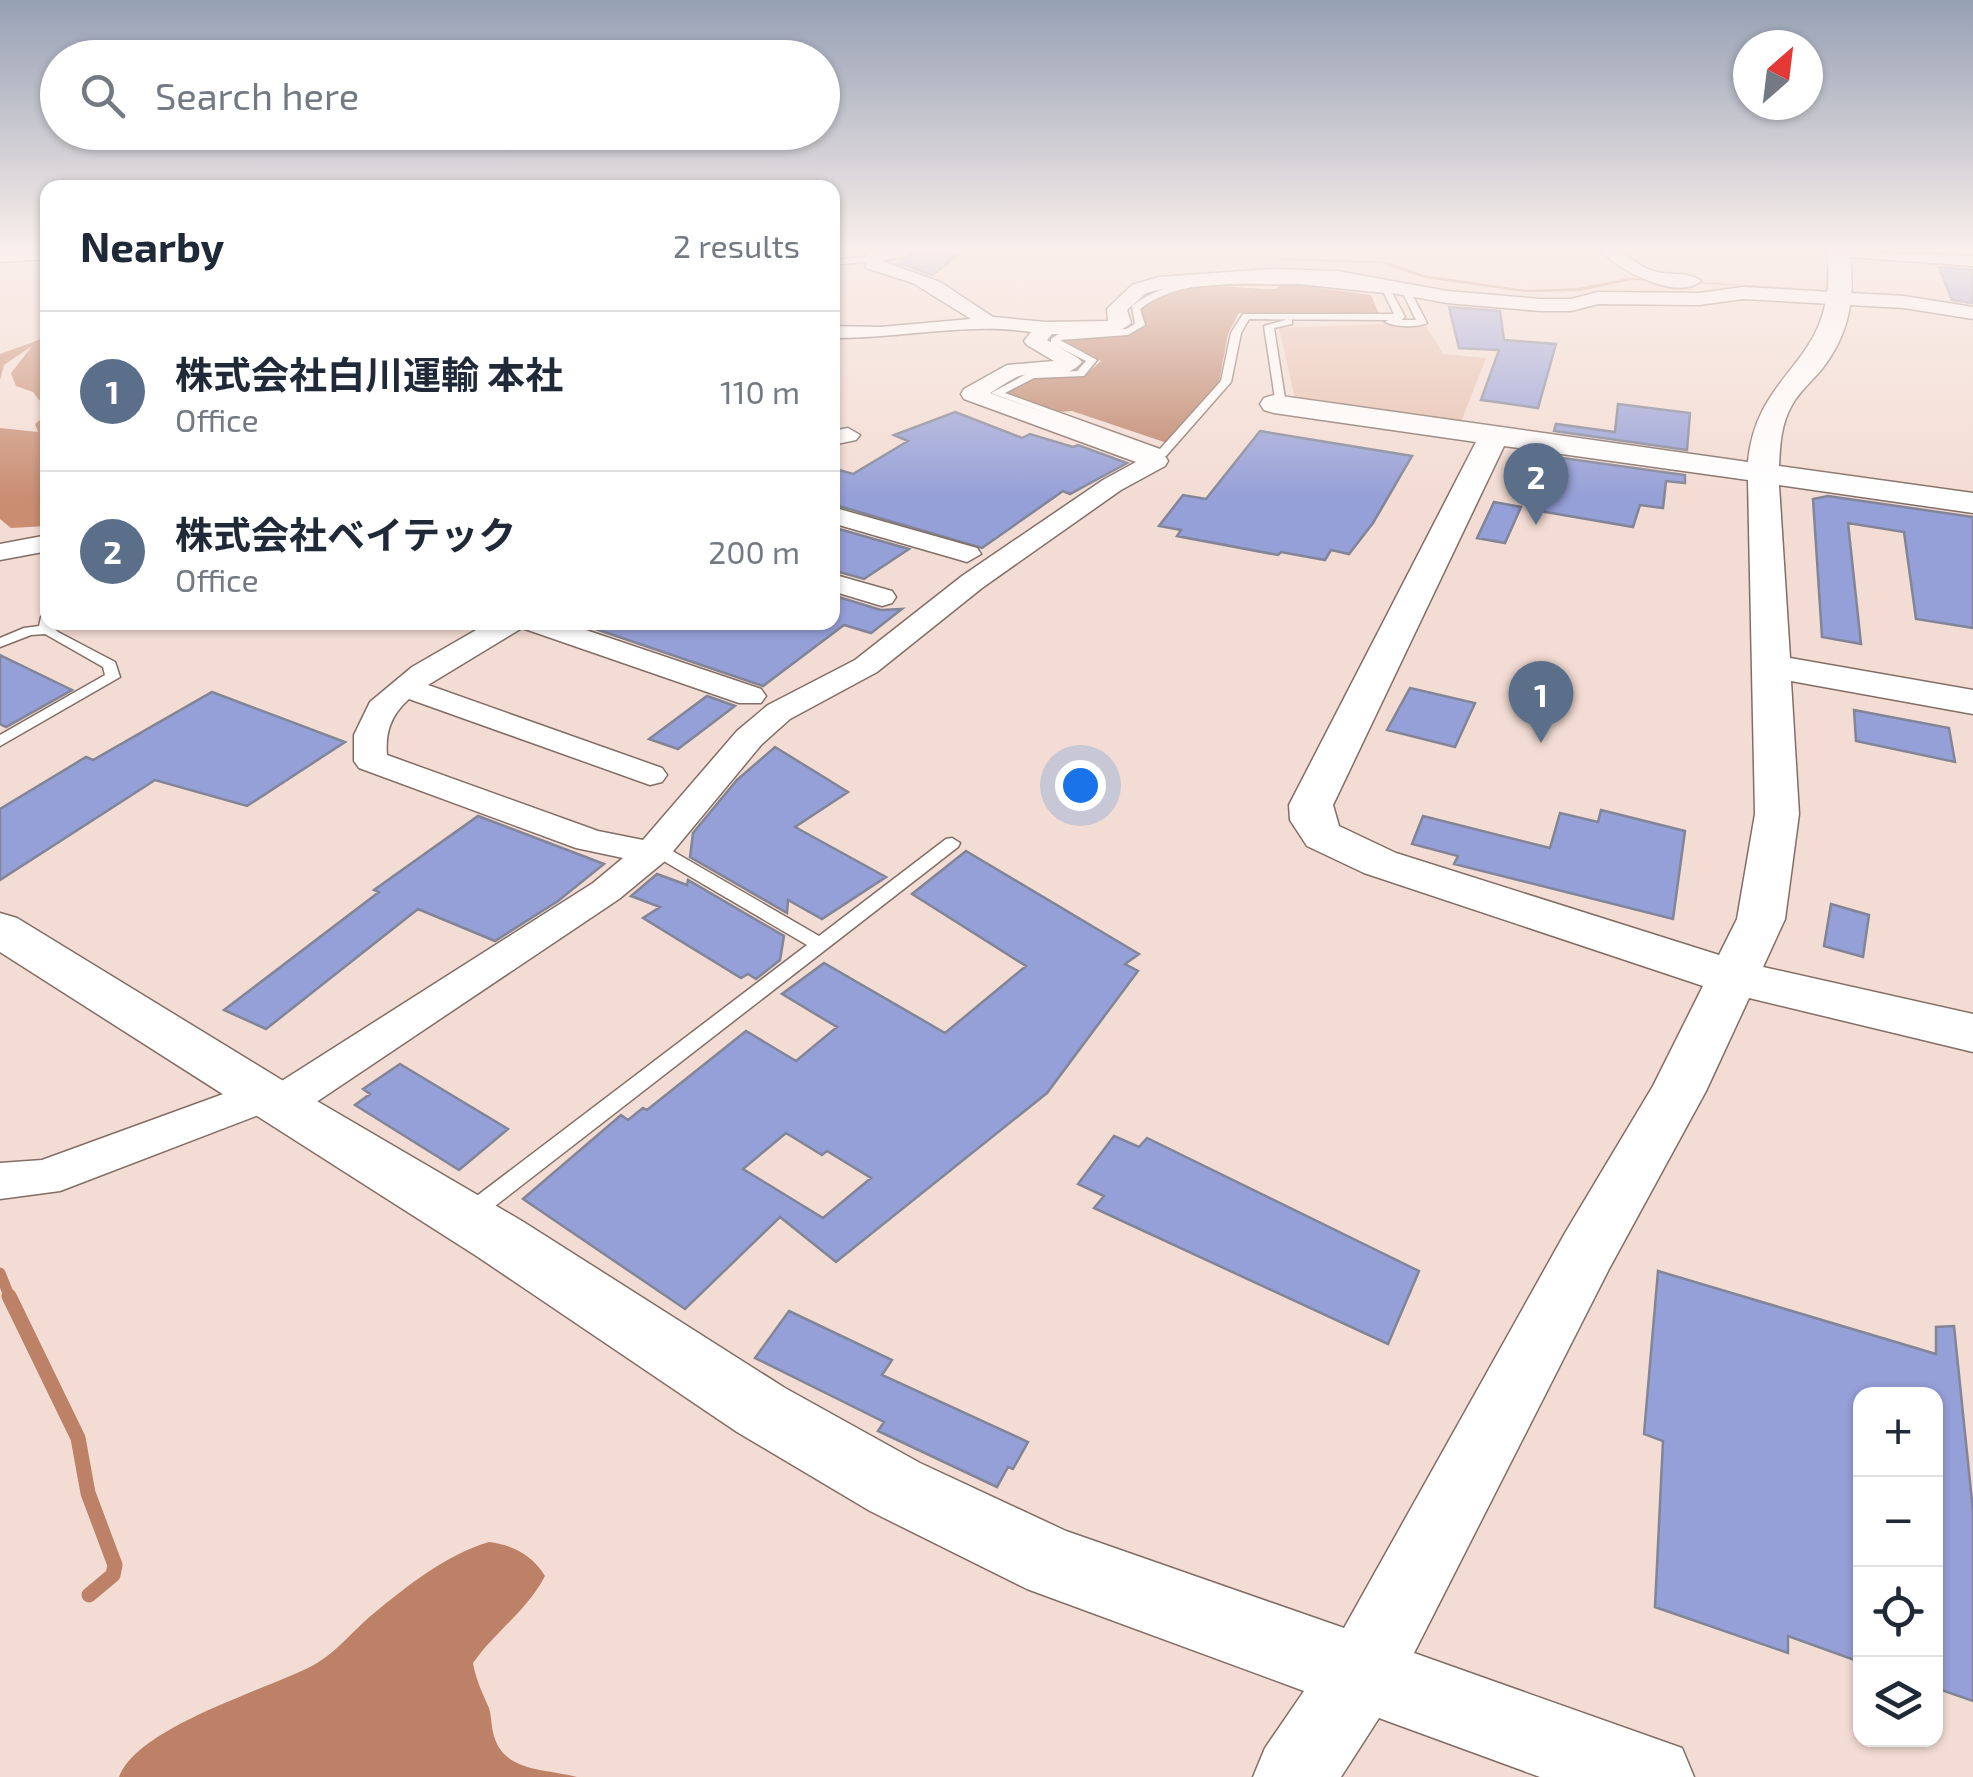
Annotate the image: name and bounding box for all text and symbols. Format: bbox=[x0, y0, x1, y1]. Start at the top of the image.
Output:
north arrow bbox=[1733, 30, 1823, 120]
search box bbox=[40, 40, 840, 150]
icon: search bbox=[75, 68, 130, 123]
text: Search here bbox=[155, 72, 359, 118]
text: Nearby bbox=[80, 220, 224, 270]
text: 2 results bbox=[673, 226, 800, 264]
text: 株式会社白川運輸 本社 bbox=[175, 351, 563, 397]
text: 1 bbox=[106, 372, 119, 410]
text: 110 m bbox=[720, 372, 800, 410]
text: Office bbox=[175, 400, 259, 438]
pin: 2 bbox=[1504, 442, 1568, 525]
text: 株式会社ベイテック bbox=[175, 511, 516, 557]
text: 2 bbox=[103, 532, 122, 570]
text: 200 m bbox=[708, 532, 800, 570]
text: Office bbox=[175, 560, 259, 598]
pin: 1 bbox=[1508, 660, 1574, 743]
your location bbox=[1055, 760, 1106, 811]
map controls bbox=[1853, 1387, 1943, 1747]
button: + bbox=[1853, 1387, 1943, 1477]
button: − bbox=[1853, 1477, 1943, 1567]
button: locate bbox=[1853, 1567, 1943, 1657]
button: layers bbox=[1853, 1657, 1943, 1747]

